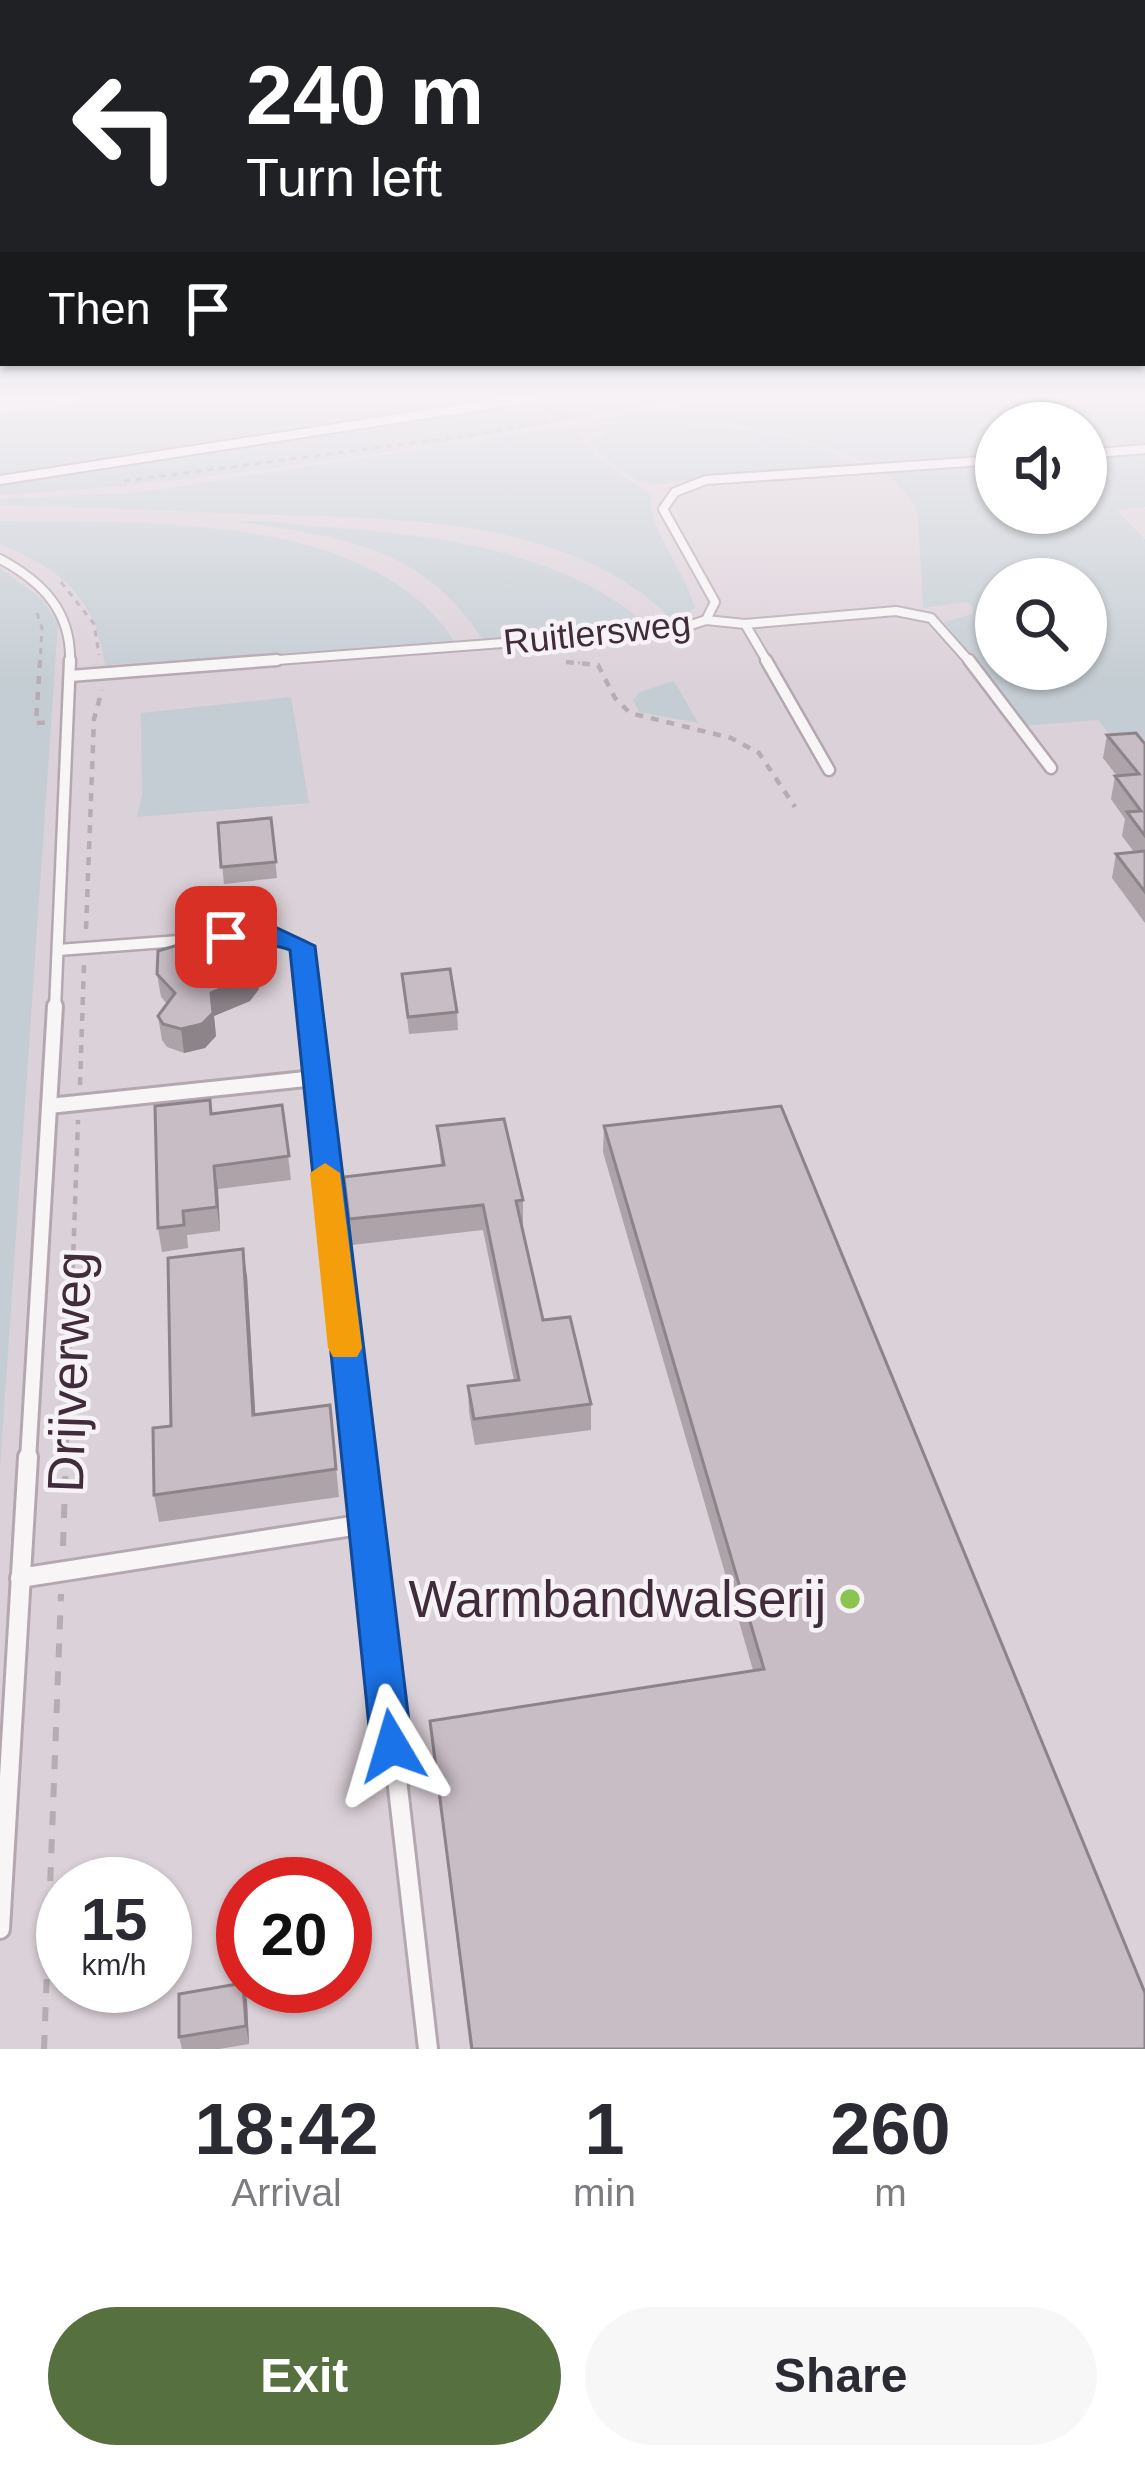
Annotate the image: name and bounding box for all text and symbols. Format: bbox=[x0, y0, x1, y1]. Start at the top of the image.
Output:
icon: left bbox=[48, 48, 204, 204]
text: 240 m bbox=[246, 48, 484, 142]
text: Turn left bbox=[246, 147, 442, 207]
icon: arrive bbox=[175, 276, 241, 342]
text: Then bbox=[48, 283, 151, 334]
map controls bbox=[975, 402, 1107, 690]
button: sound bbox=[975, 402, 1107, 534]
button: search bbox=[975, 558, 1107, 690]
street label: Ruitlersweg bbox=[501, 602, 693, 663]
pin bbox=[175, 886, 277, 988]
icon: arrive bbox=[193, 904, 259, 970]
street label: Drijverweg bbox=[37, 1251, 102, 1493]
place label: Warmbandwalserij bbox=[408, 1571, 826, 1628]
marker: Warmbandwalserij bbox=[837, 1586, 863, 1612]
position arrow bbox=[329, 1683, 455, 1809]
speed limit sign: 20 bbox=[216, 1857, 372, 2013]
text: 15 bbox=[81, 1886, 147, 1953]
text: km/h bbox=[81, 1948, 147, 1981]
text: 18:42 bbox=[194, 2089, 379, 2169]
text: 1 bbox=[584, 2089, 625, 2169]
text: 260 bbox=[830, 2089, 951, 2169]
text: Arrival bbox=[231, 2171, 342, 2214]
text: min bbox=[573, 2171, 636, 2214]
text: m bbox=[874, 2171, 907, 2214]
button: Exit bbox=[48, 2307, 561, 2445]
button: Share bbox=[585, 2307, 1097, 2445]

